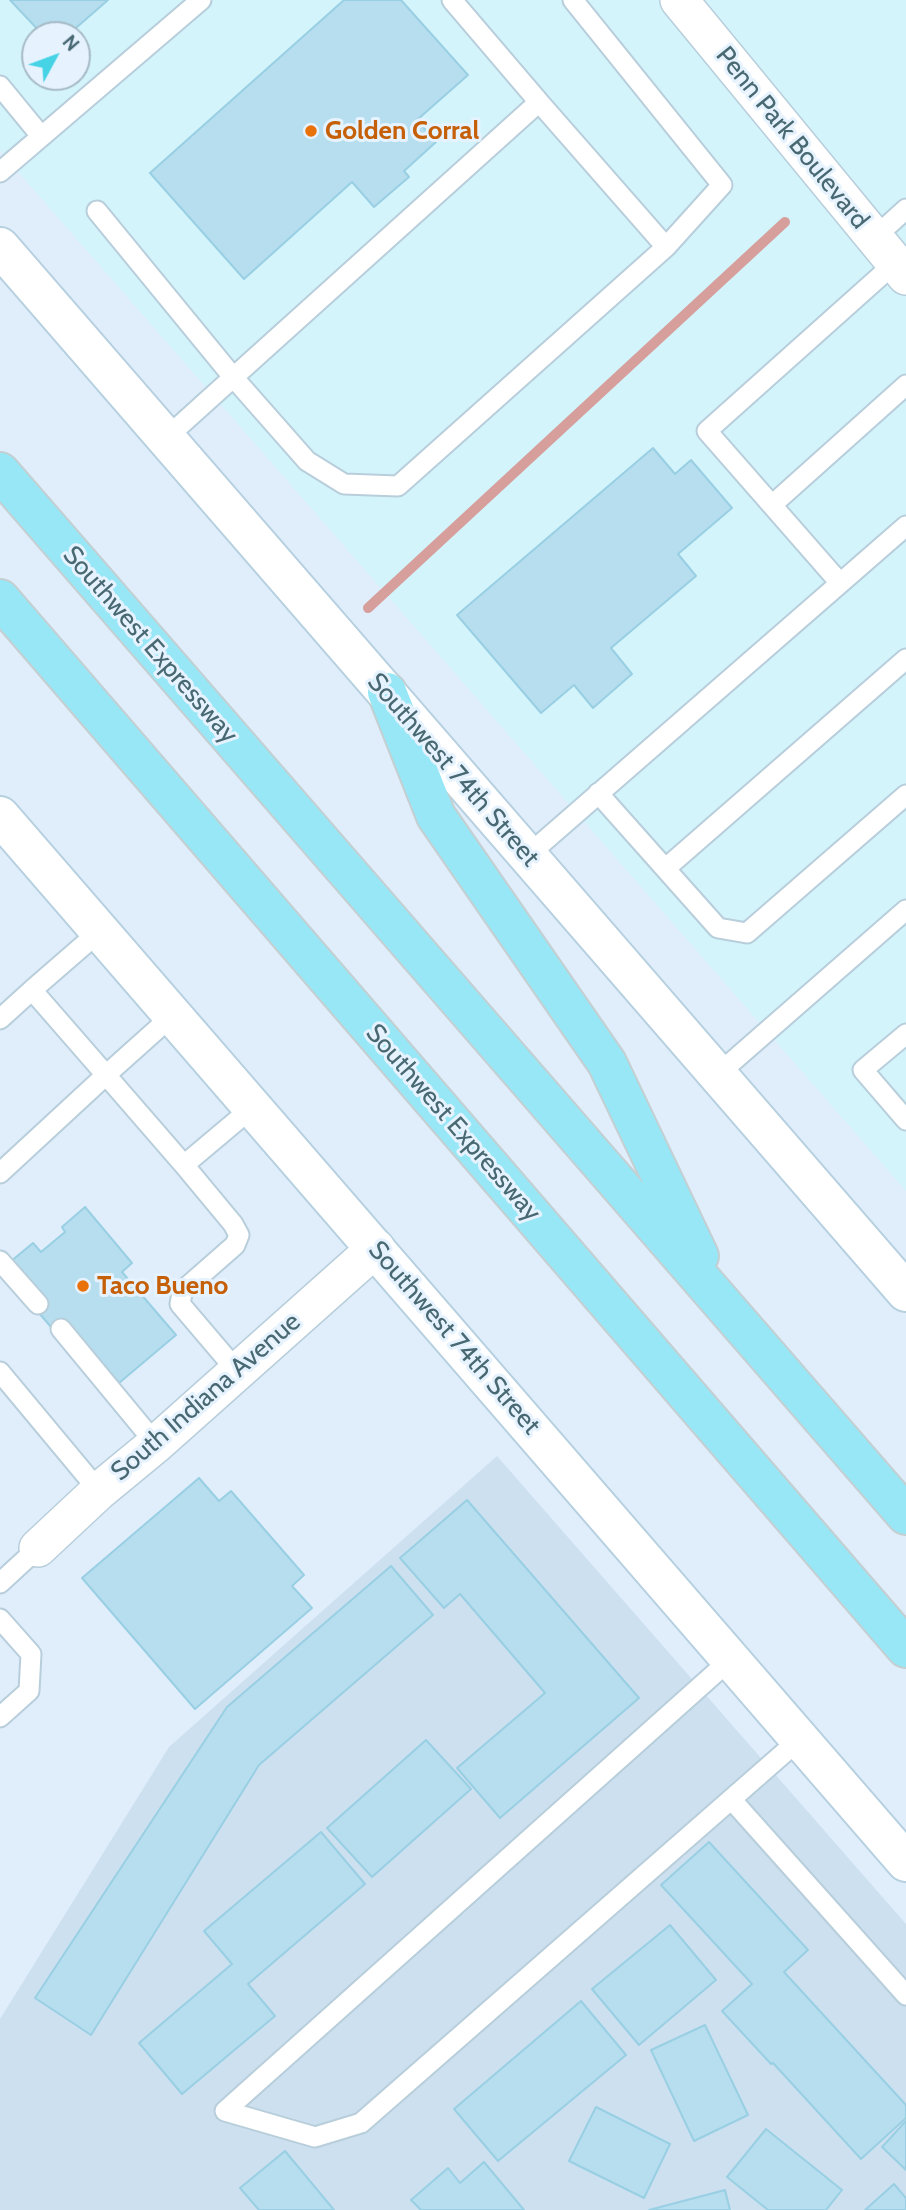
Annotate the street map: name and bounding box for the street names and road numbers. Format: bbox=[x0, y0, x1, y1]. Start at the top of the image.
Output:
street label: Penn Park Boulevard bbox=[709, 41, 875, 235]
street label: Southwest Expressway bbox=[56, 540, 244, 750]
street label: Southwest 74th Street bbox=[361, 667, 545, 873]
street label: Southwest Expressway bbox=[359, 1018, 547, 1228]
street label: Southwest 74th Street bbox=[362, 1235, 546, 1441]
street label: South Indiana Avenue bbox=[105, 1306, 307, 1488]

